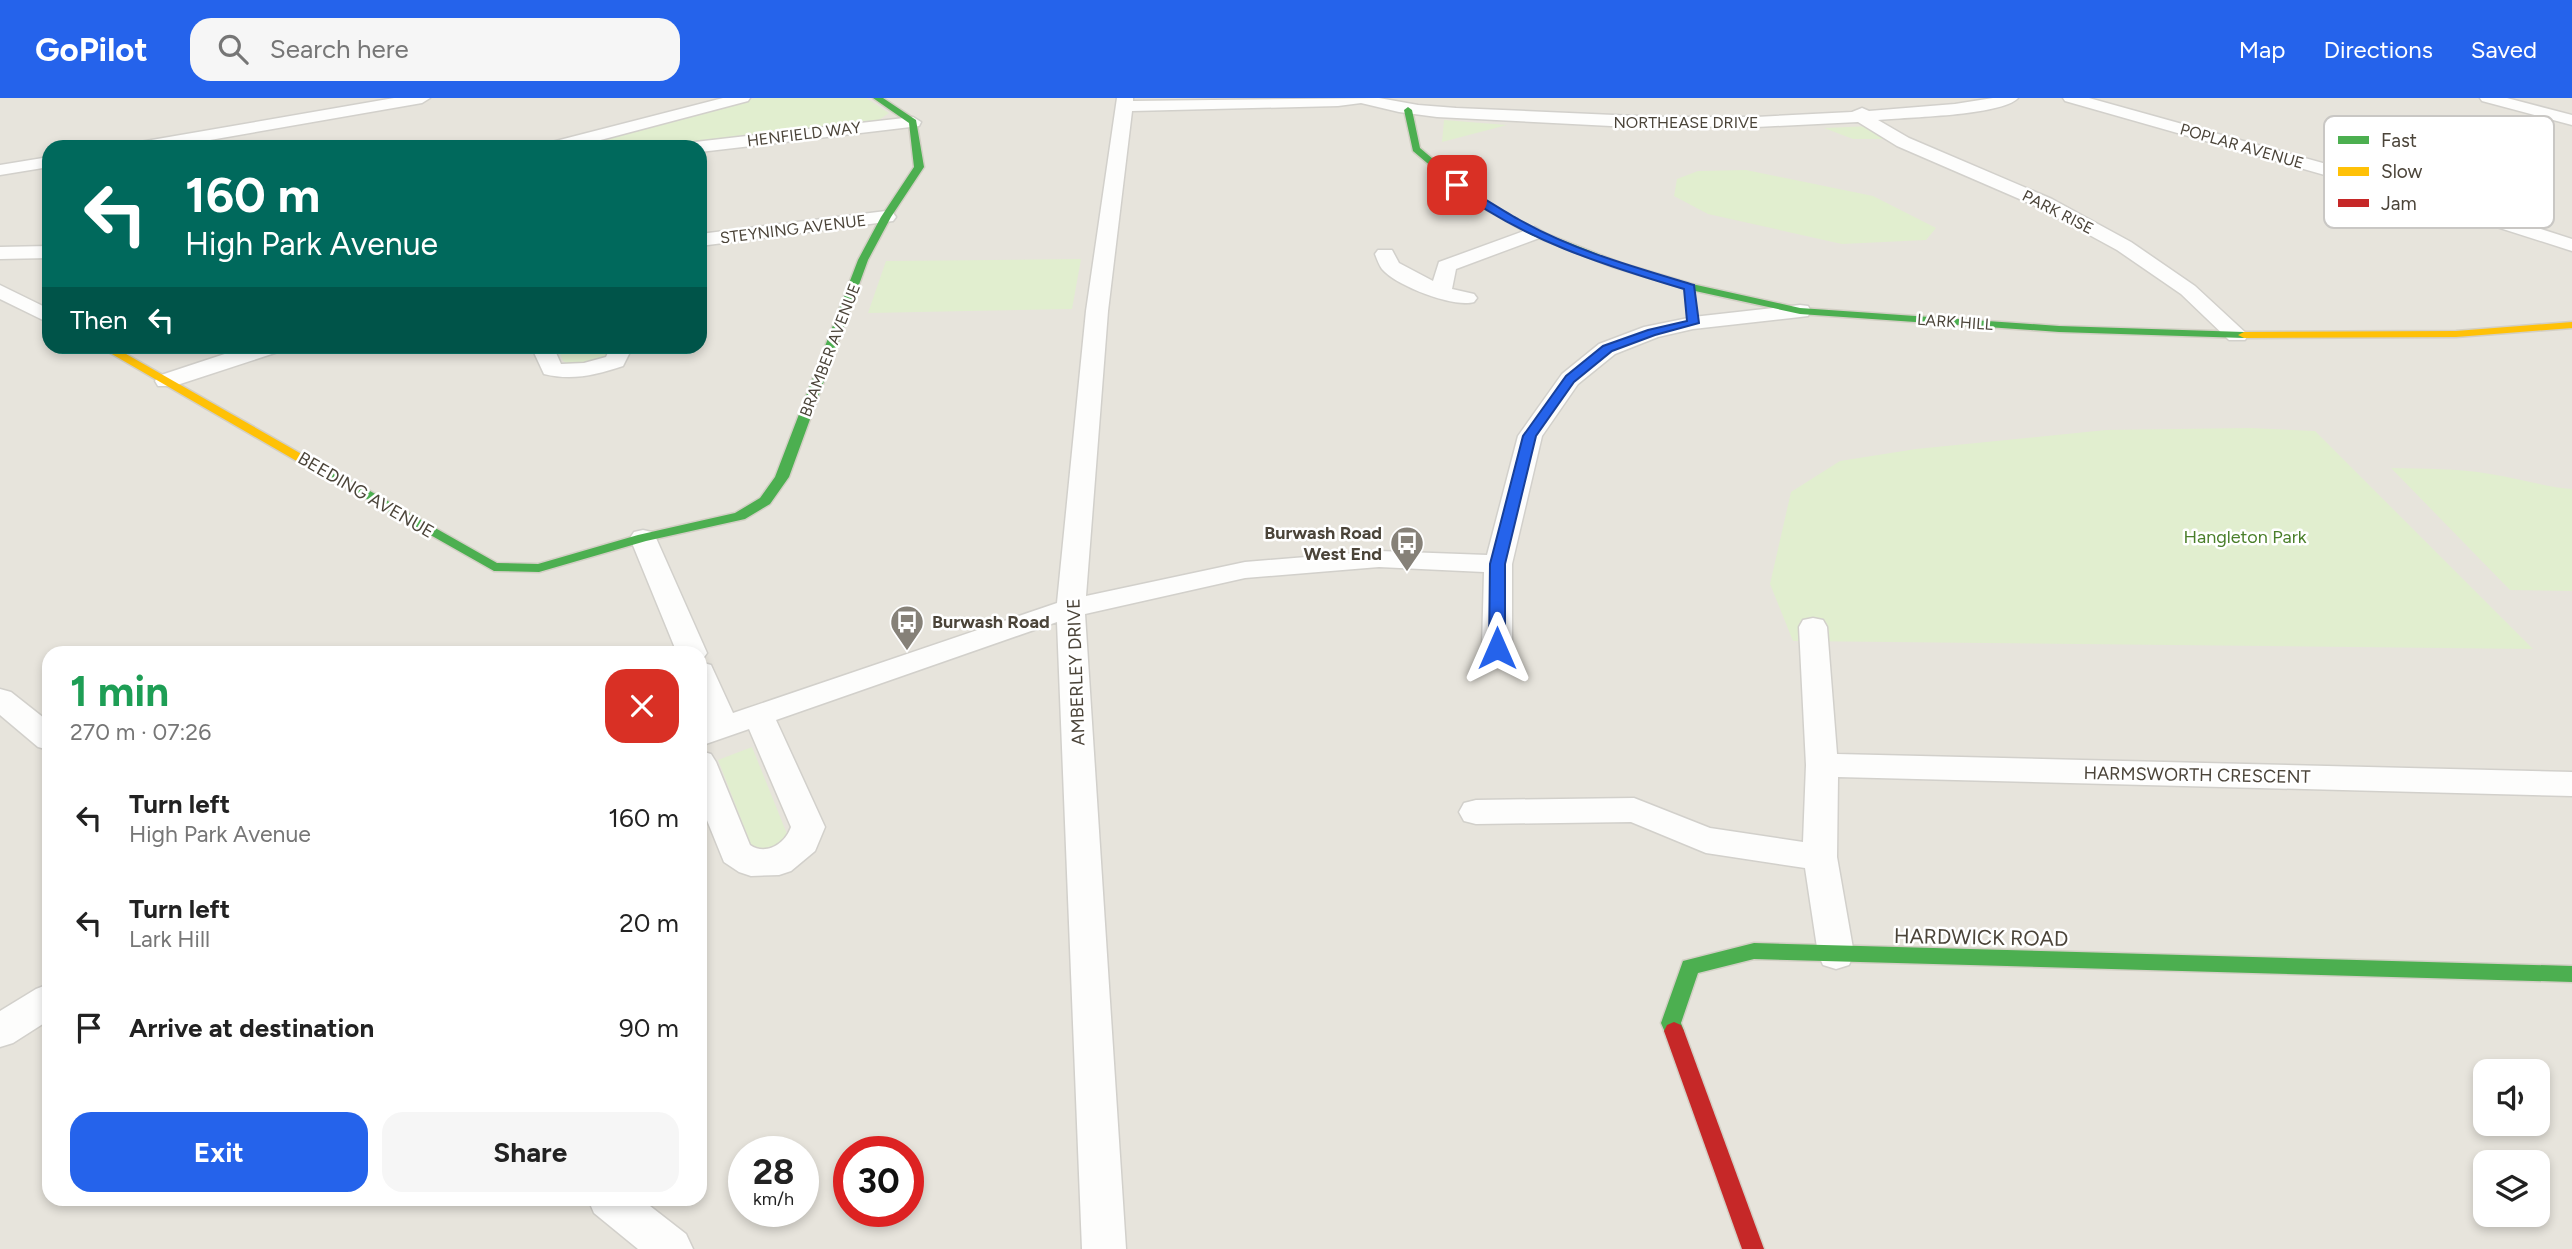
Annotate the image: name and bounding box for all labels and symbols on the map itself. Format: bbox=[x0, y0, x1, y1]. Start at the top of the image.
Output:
street label: NORTHEASE DRIVE bbox=[1613, 113, 1759, 132]
legend bbox=[2324, 116, 2554, 228]
street label: HENFIELD WAY bbox=[746, 118, 862, 150]
street label: POPLAR AVENUE bbox=[2178, 119, 2306, 173]
text: Fast bbox=[2381, 129, 2417, 152]
pin bbox=[1427, 155, 1487, 215]
text: Slow bbox=[2381, 160, 2423, 183]
street label: PARK RISE bbox=[2019, 186, 2097, 238]
text: Jam bbox=[2381, 192, 2417, 215]
street label: STEYNING AVENUE bbox=[719, 211, 867, 247]
street label: BRAMBER AVENUE bbox=[796, 281, 864, 419]
street label: LARK HILL bbox=[1916, 310, 1994, 334]
street label: BEEDING AVENUE bbox=[294, 447, 438, 543]
place label: Burwash Road West End bbox=[1264, 522, 1382, 565]
bus stop icon: Burwash Road West End bbox=[1388, 524, 1426, 573]
park label: Hangleton Park bbox=[2183, 526, 2307, 548]
street label: AMBERLEY DRIVE bbox=[1062, 598, 1090, 746]
bus stop icon: Burwash Road bbox=[888, 603, 926, 652]
place label: Burwash Road bbox=[932, 611, 1050, 633]
position arrow bbox=[1460, 611, 1534, 685]
street label: HARMSWORTH CRESCENT bbox=[2083, 762, 2311, 788]
street label: HARDWICK ROAD bbox=[1894, 923, 2068, 951]
speed limit sign: 30 bbox=[833, 1136, 924, 1227]

